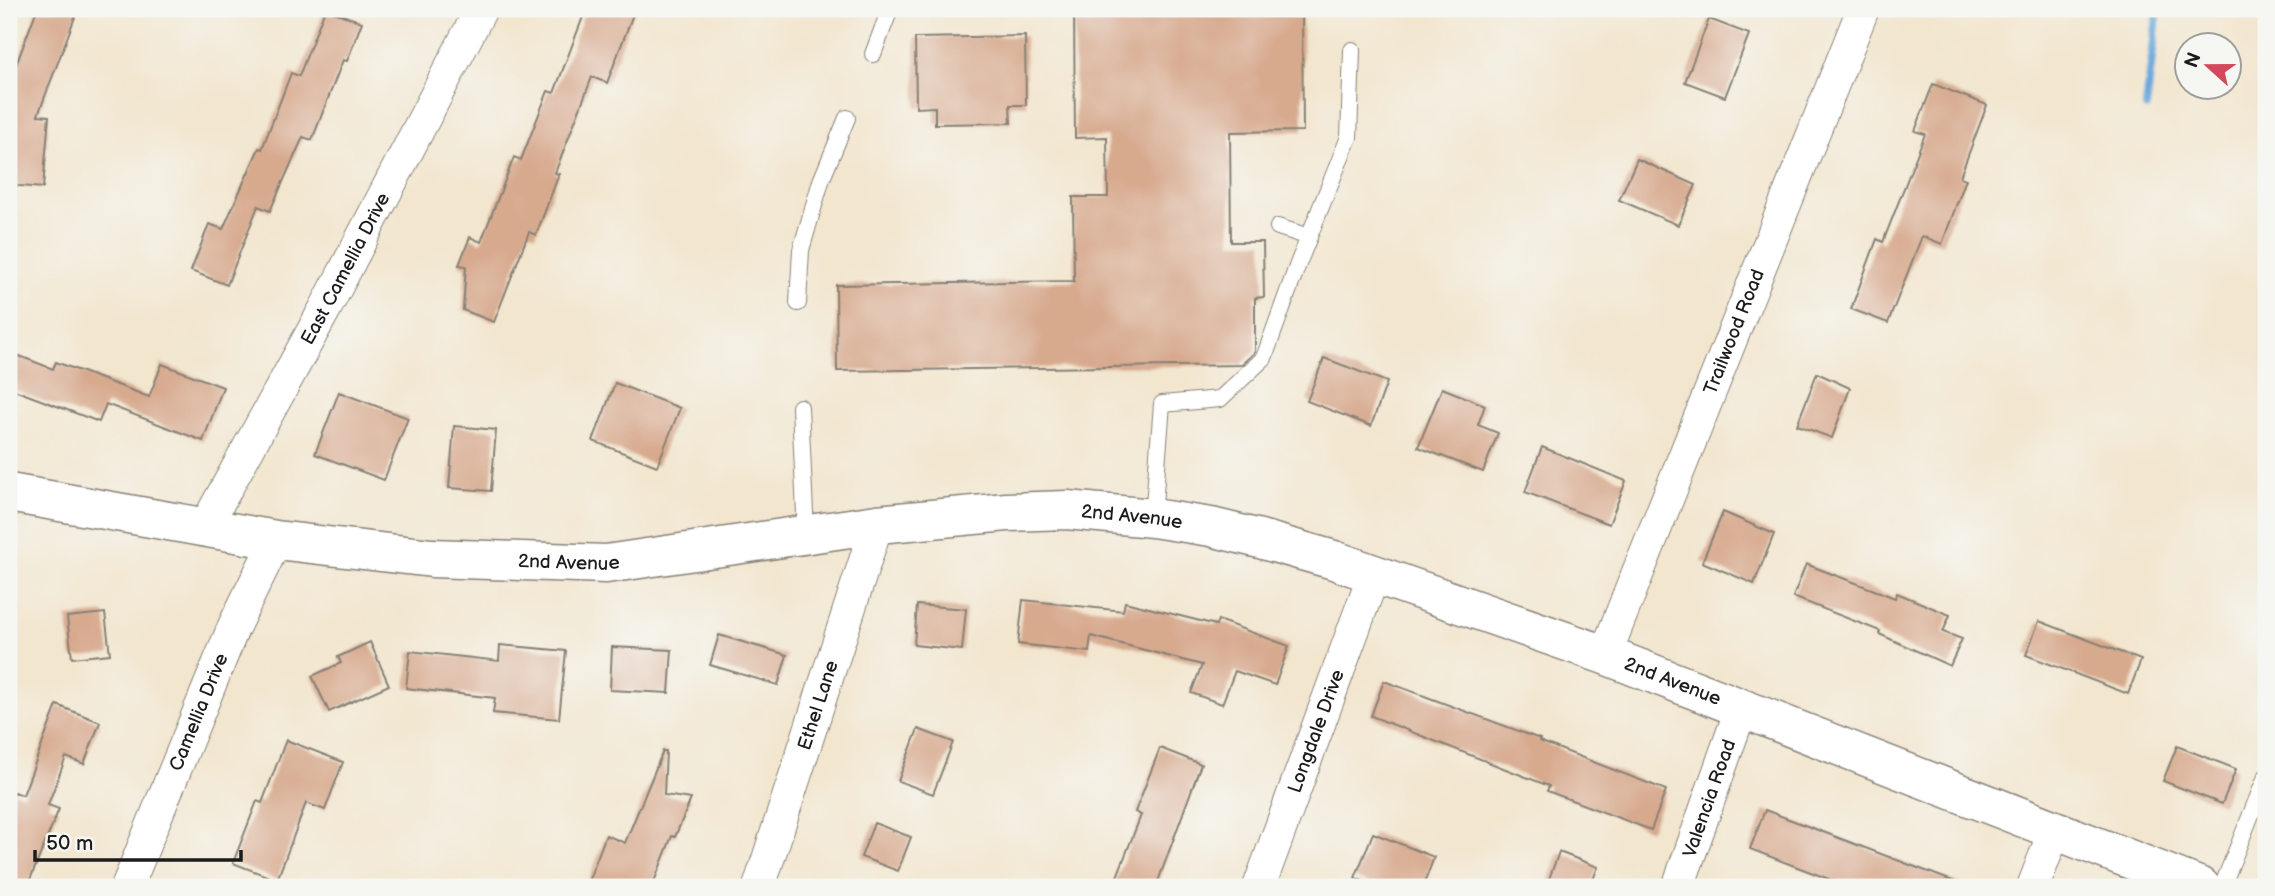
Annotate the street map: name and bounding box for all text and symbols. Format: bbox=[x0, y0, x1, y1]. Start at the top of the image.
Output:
north arrow bbox=[2174, 32, 2244, 102]
text: N bbox=[2180, 50, 2207, 71]
street label: East Camellia Drive bbox=[296, 189, 395, 349]
street label: Trailwood Road bbox=[1699, 266, 1769, 398]
street label: 2nd Avenue bbox=[1080, 500, 1184, 534]
street label: 2nd Avenue bbox=[518, 549, 621, 576]
street label: Camellia Drive bbox=[164, 650, 233, 774]
street label: 2nd Avenue bbox=[1621, 652, 1724, 711]
street label: Ethel Lane bbox=[793, 658, 843, 753]
street label: Longdale Drive bbox=[1283, 666, 1349, 796]
street label: Valencia Road bbox=[1678, 736, 1741, 860]
scale bar bbox=[35, 819, 242, 863]
text: 50 m bbox=[46, 831, 93, 856]

